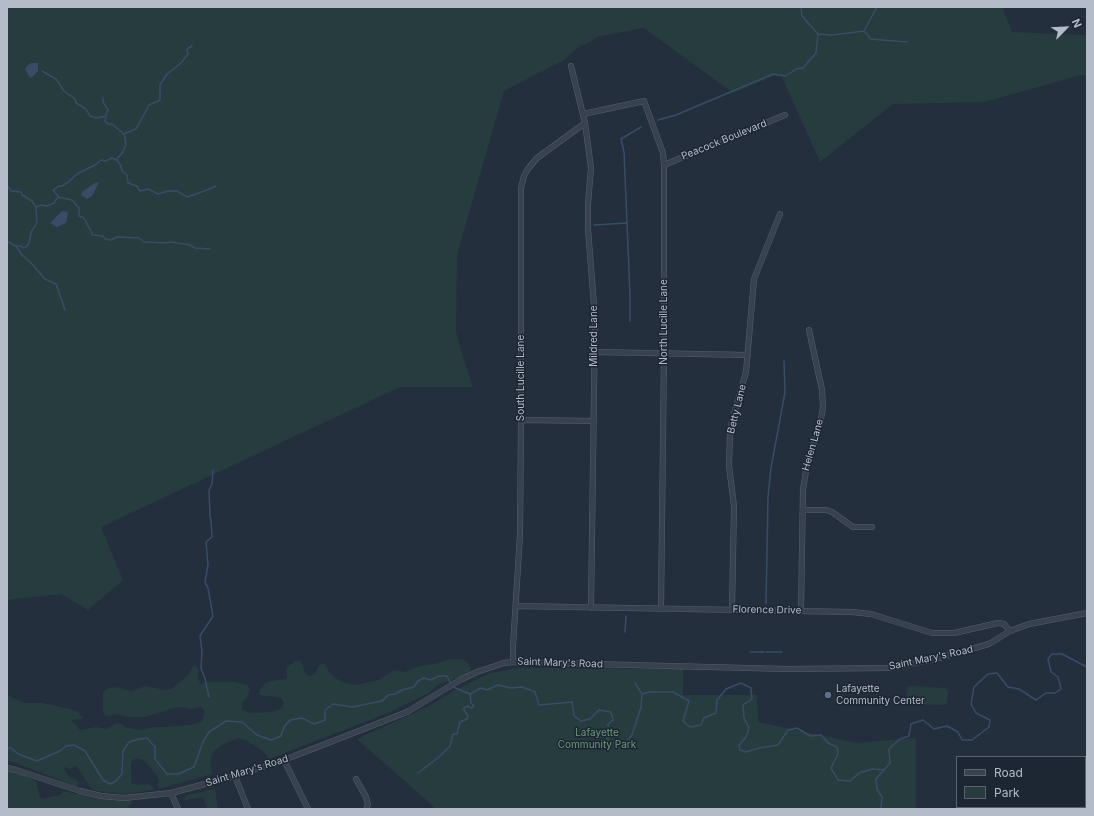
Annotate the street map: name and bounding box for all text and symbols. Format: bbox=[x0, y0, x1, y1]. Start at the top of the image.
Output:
north arrow bbox=[1046, 8, 1086, 48]
text: N bbox=[1069, 16, 1085, 30]
street label: Peacock Boulevard bbox=[680, 117, 768, 163]
street label: North Lucille Lane bbox=[658, 279, 670, 365]
street label: Mildred Lane bbox=[588, 305, 600, 367]
street label: South Lucille Lane bbox=[515, 335, 527, 421]
street label: Betty Lane bbox=[725, 383, 749, 435]
street label: Helen Lane bbox=[800, 418, 826, 472]
street label: Florence Drive bbox=[732, 603, 802, 617]
street label: Saint Mary's Road bbox=[888, 643, 974, 673]
street label: Saint Mary's Road bbox=[517, 656, 603, 670]
place label: Lafayette Community Center bbox=[836, 683, 925, 706]
marker: Lafayette Community Center bbox=[823, 690, 833, 700]
park label: Lafayette Community Park bbox=[558, 727, 636, 750]
street label: Saint Mary's Road bbox=[204, 753, 290, 789]
legend bbox=[956, 756, 1086, 808]
text: Road bbox=[994, 765, 1023, 780]
text: Park bbox=[994, 785, 1020, 800]

